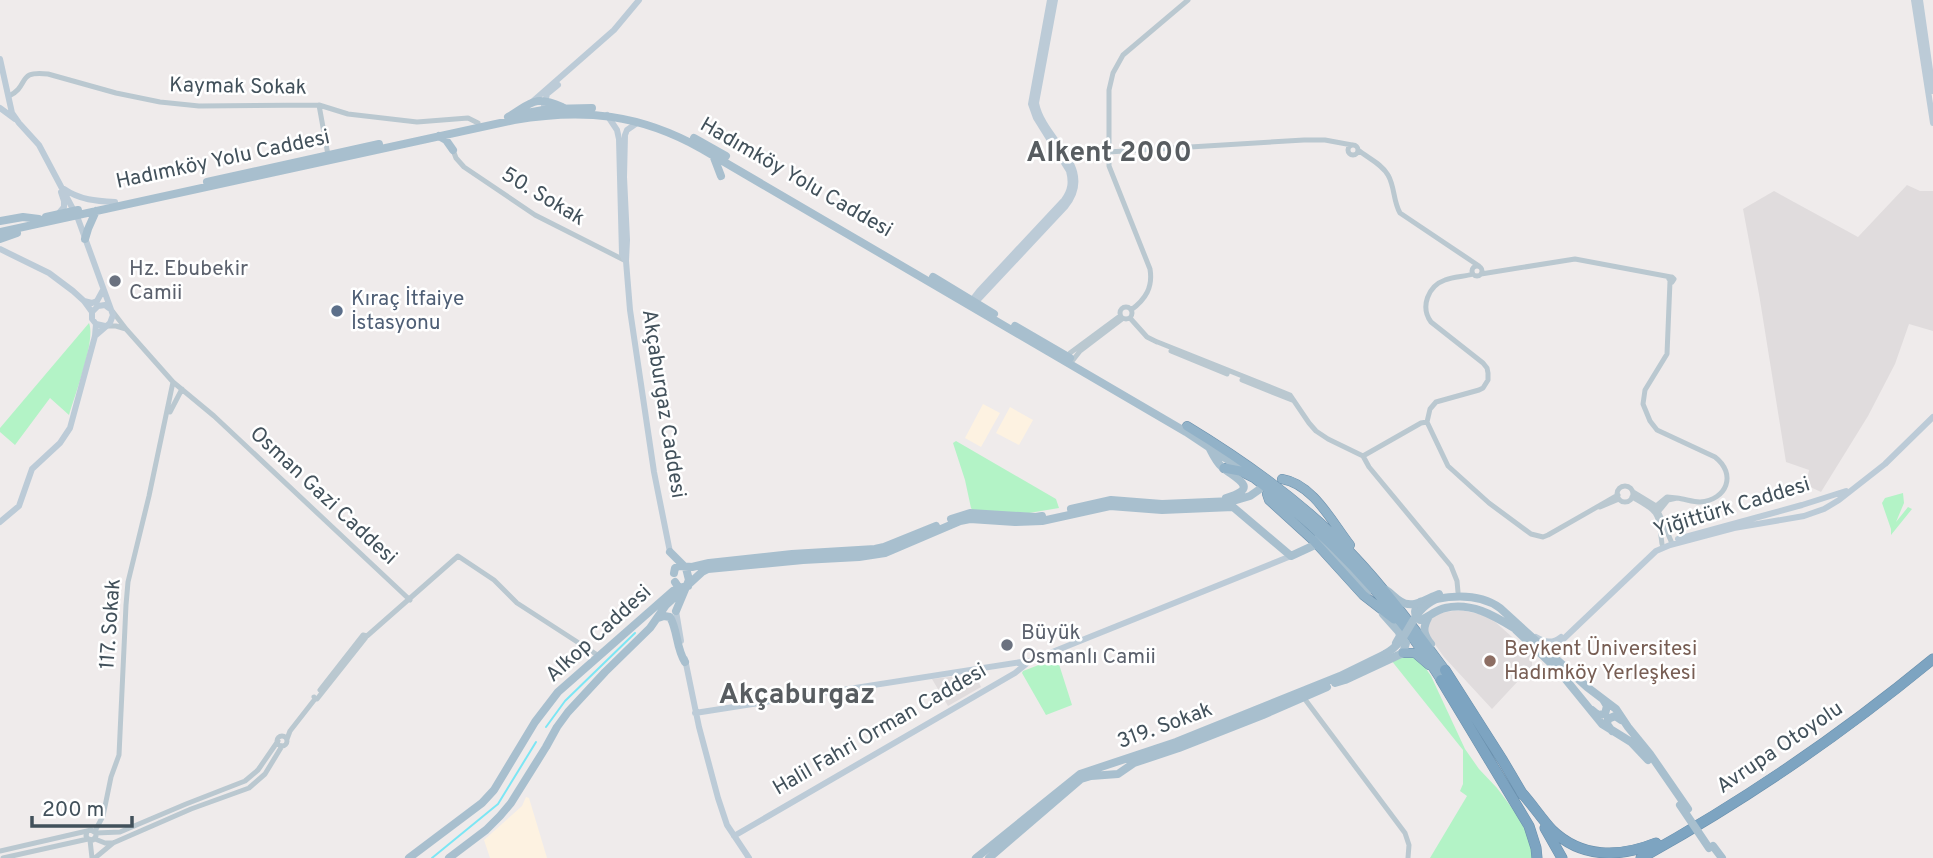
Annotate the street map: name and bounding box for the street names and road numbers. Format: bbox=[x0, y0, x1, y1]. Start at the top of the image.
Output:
street label: Kaymak Sokak bbox=[169, 72, 307, 102]
street label: Hadımköy Yolu Caddesi bbox=[695, 112, 897, 244]
street label: Hadımköy Yolu Caddesi bbox=[114, 124, 332, 196]
street label: 50. Sokak bbox=[496, 162, 590, 232]
street label: Akçaburgaz Caddesi bbox=[635, 308, 691, 500]
street label: Osman Gazi Caddesi bbox=[244, 421, 402, 571]
street label: Yiğittürk Caddesi bbox=[1650, 471, 1814, 545]
street label: 117. Sokak bbox=[94, 578, 128, 670]
street label: Alkop Caddesi bbox=[540, 579, 658, 689]
street label: Halil Fahri Orman Caddesi bbox=[768, 658, 992, 802]
street label: 319. Sokak bbox=[1114, 696, 1216, 756]
street label: Avrupa Otoyolu bbox=[1712, 696, 1848, 800]

